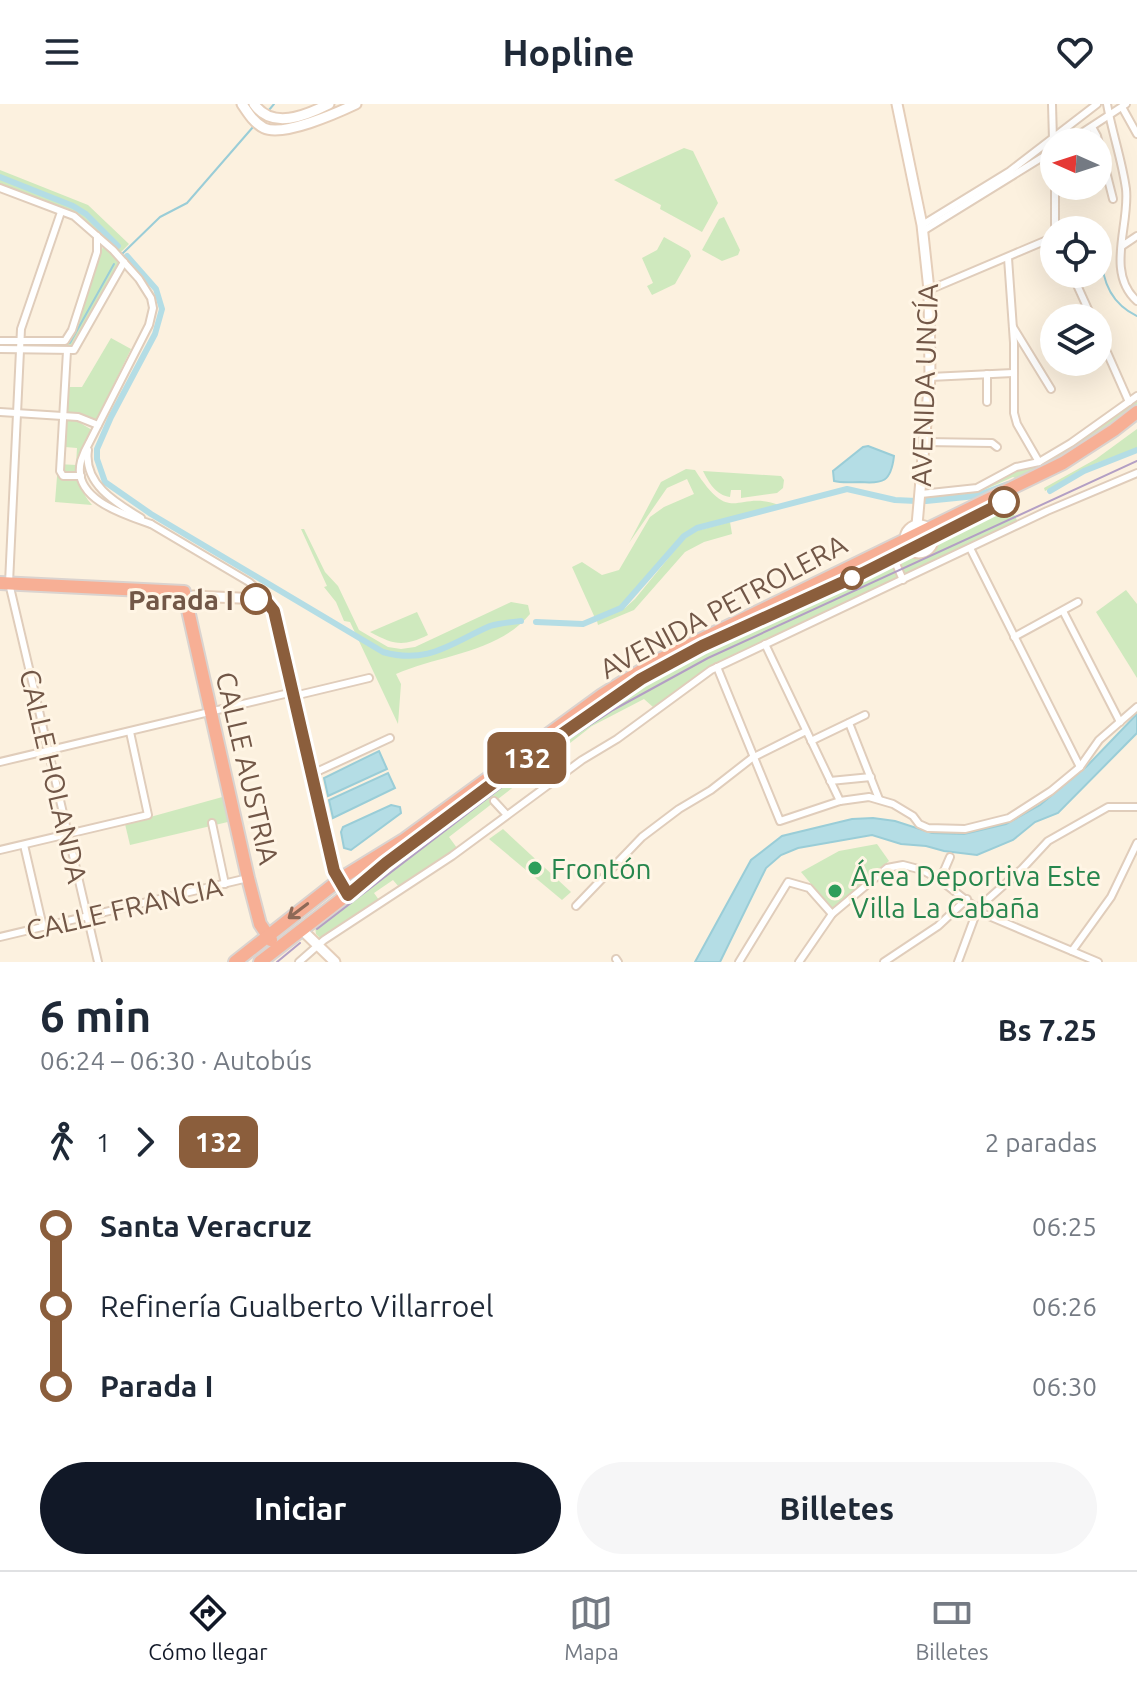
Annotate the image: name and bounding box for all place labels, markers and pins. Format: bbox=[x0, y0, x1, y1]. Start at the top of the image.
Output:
unlabelled marker bbox=[989, 487, 1019, 517]
unlabelled marker bbox=[841, 567, 863, 589]
place label: Parada I bbox=[128, 584, 234, 615]
marker: Parada I bbox=[241, 584, 271, 614]
place label: Frontón bbox=[551, 853, 652, 884]
marker: Frontón bbox=[526, 859, 544, 877]
place label: Área Deportiva Este Villa La Cabaña bbox=[851, 859, 1101, 923]
marker: Área Deportiva Este Villa La Cabaña bbox=[826, 882, 844, 900]

